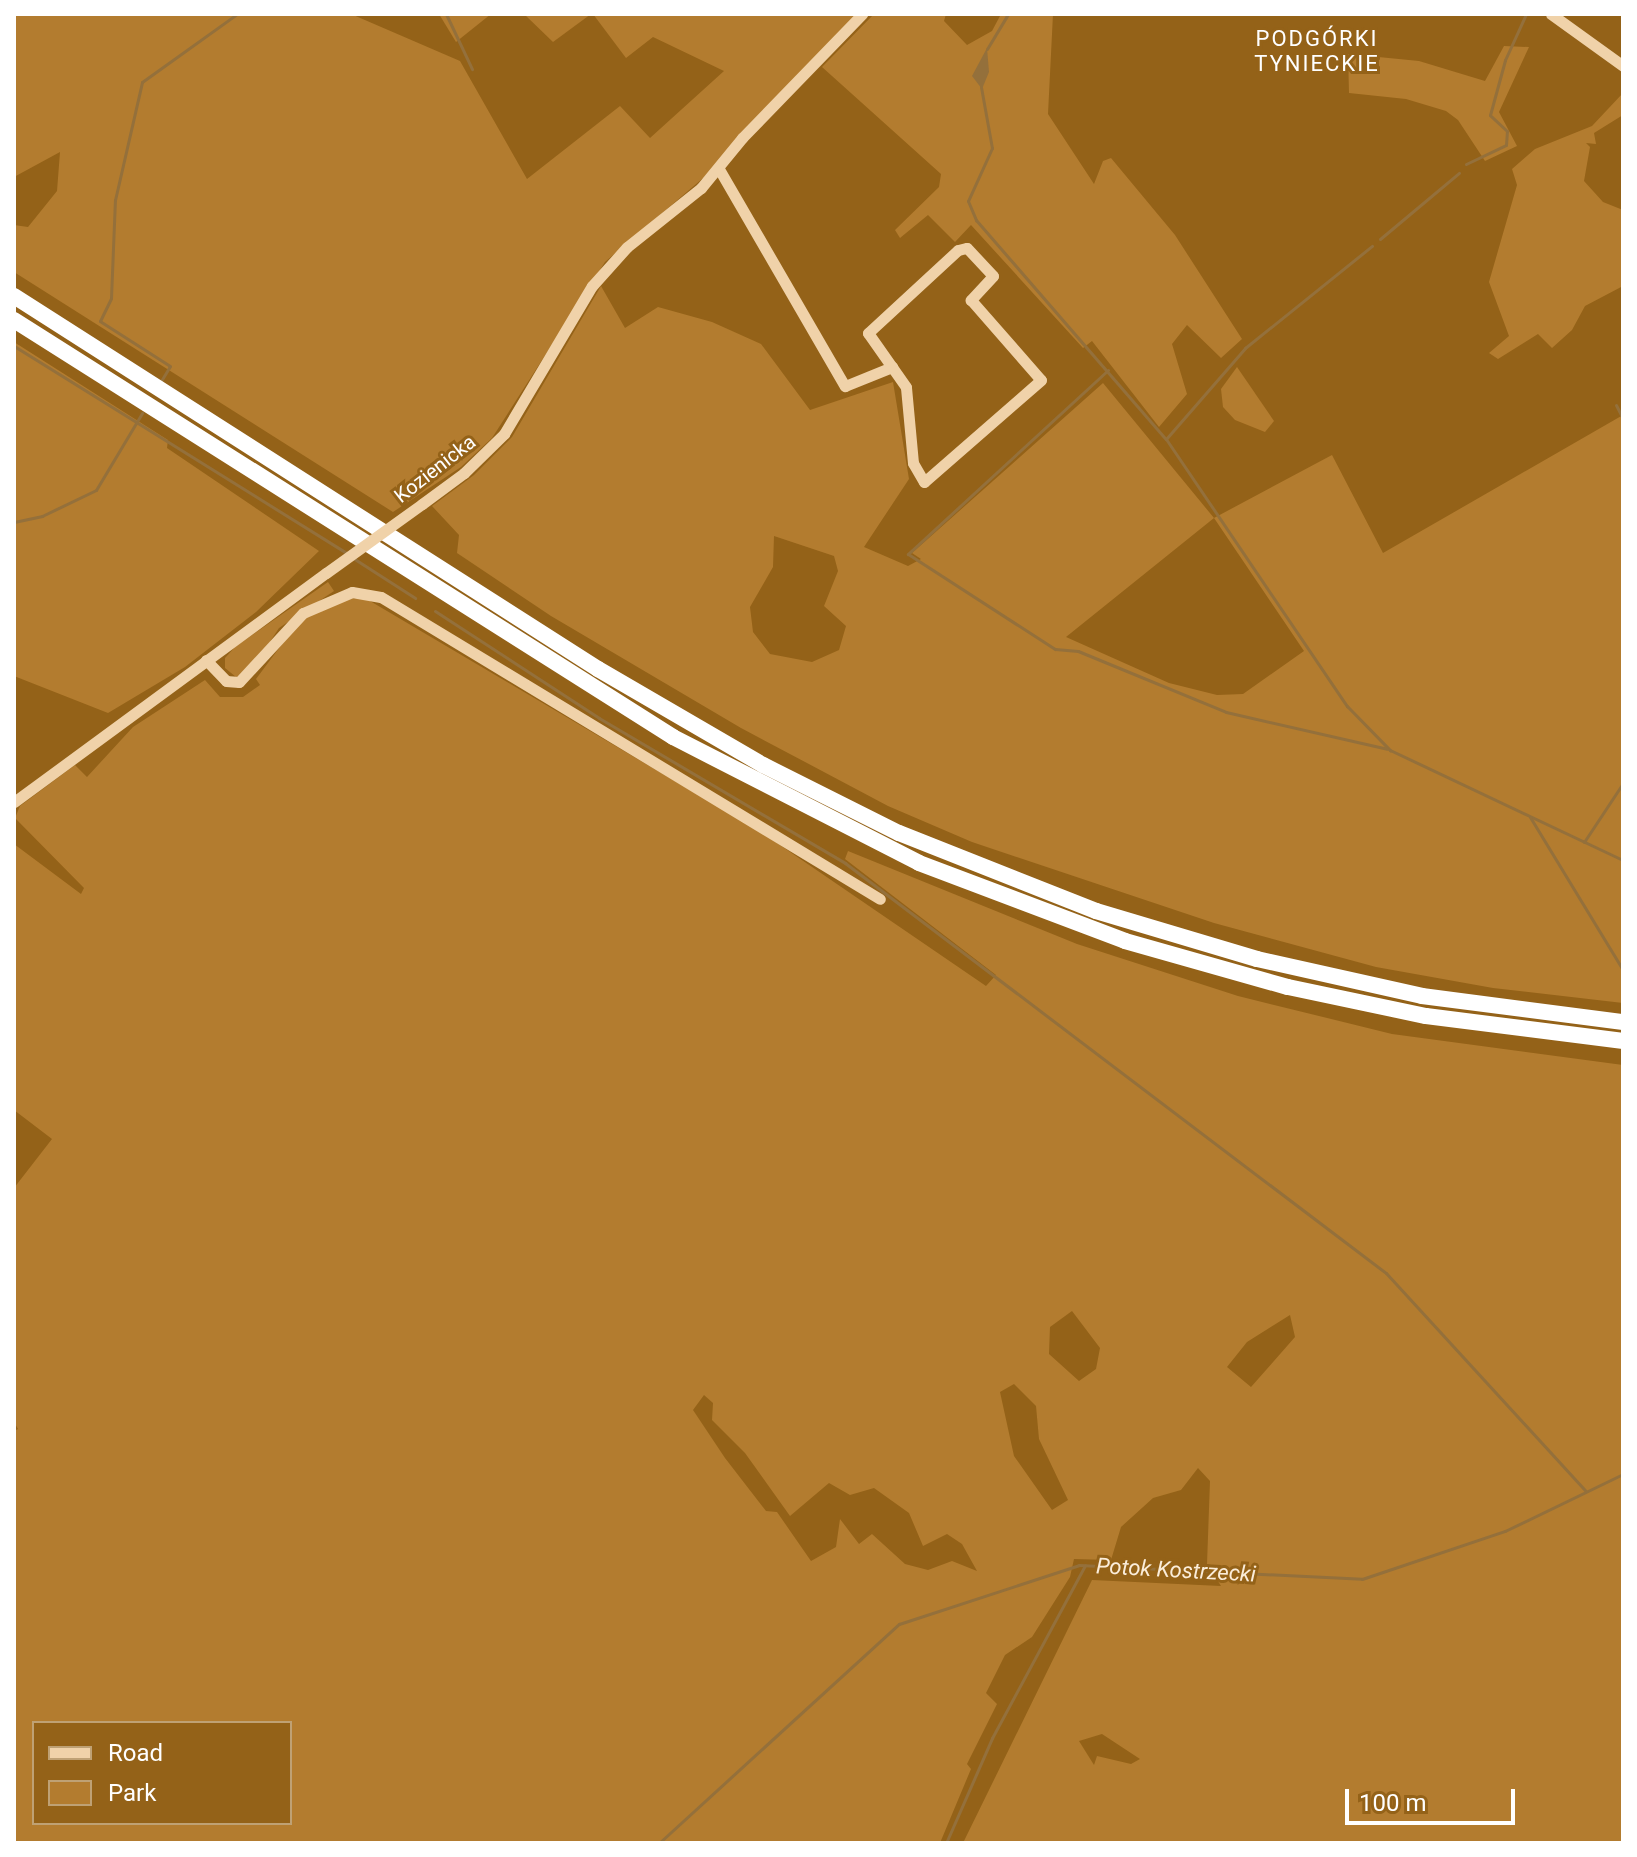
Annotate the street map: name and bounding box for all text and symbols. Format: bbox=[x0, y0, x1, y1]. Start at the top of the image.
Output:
district label: PODGÓRKI TYNIECKIE bbox=[1254, 25, 1380, 76]
street label: Kozienicka bbox=[390, 430, 480, 508]
water label: Potok Kostrzecki bbox=[1095, 1553, 1257, 1587]
legend bbox=[32, 1721, 292, 1825]
text: Road bbox=[108, 1739, 163, 1767]
scale bar bbox=[1349, 1773, 1519, 1823]
text: Park bbox=[108, 1779, 156, 1807]
text: 100 m bbox=[1359, 1789, 1426, 1817]

